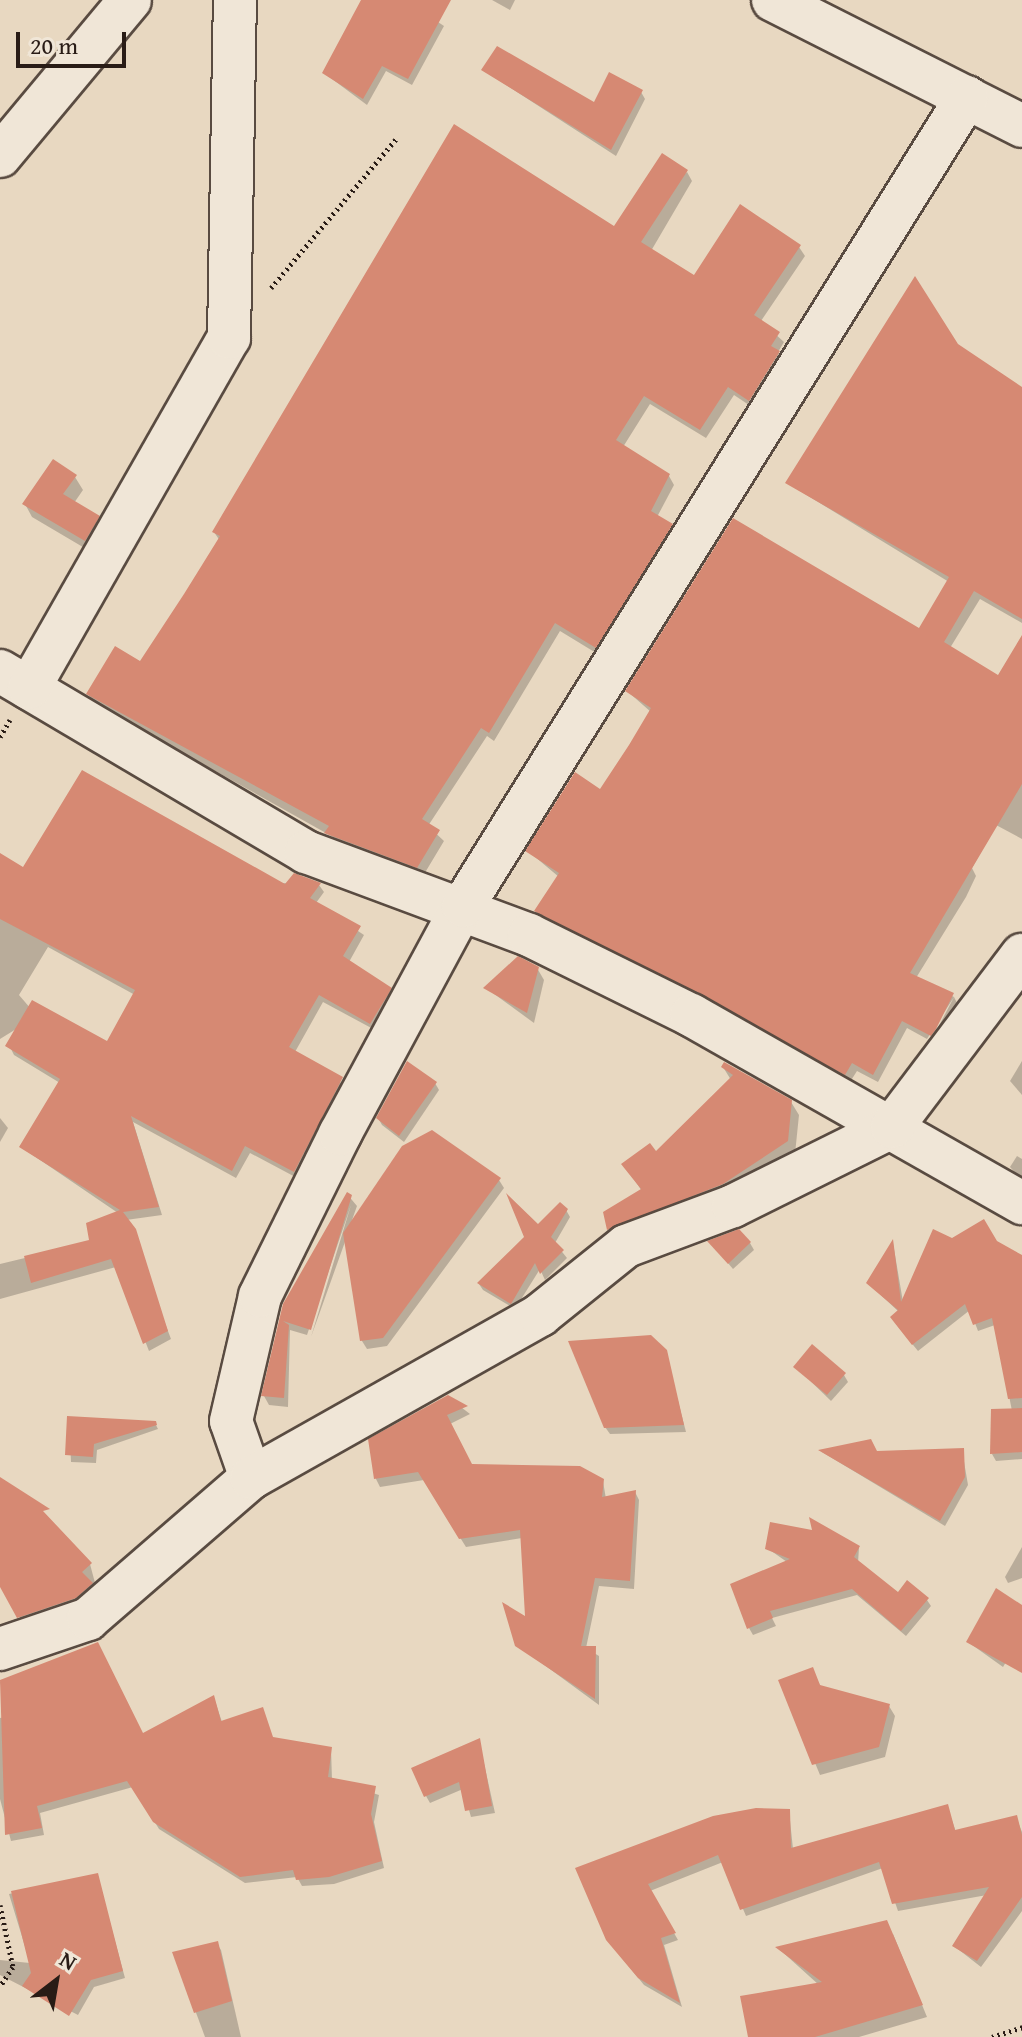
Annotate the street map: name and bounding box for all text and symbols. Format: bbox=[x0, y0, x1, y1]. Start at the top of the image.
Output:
scale bar bbox=[20, 16, 130, 66]
text: 20 m bbox=[30, 28, 78, 63]
north arrow bbox=[16, 1941, 96, 2021]
text: N bbox=[54, 1943, 83, 1978]

